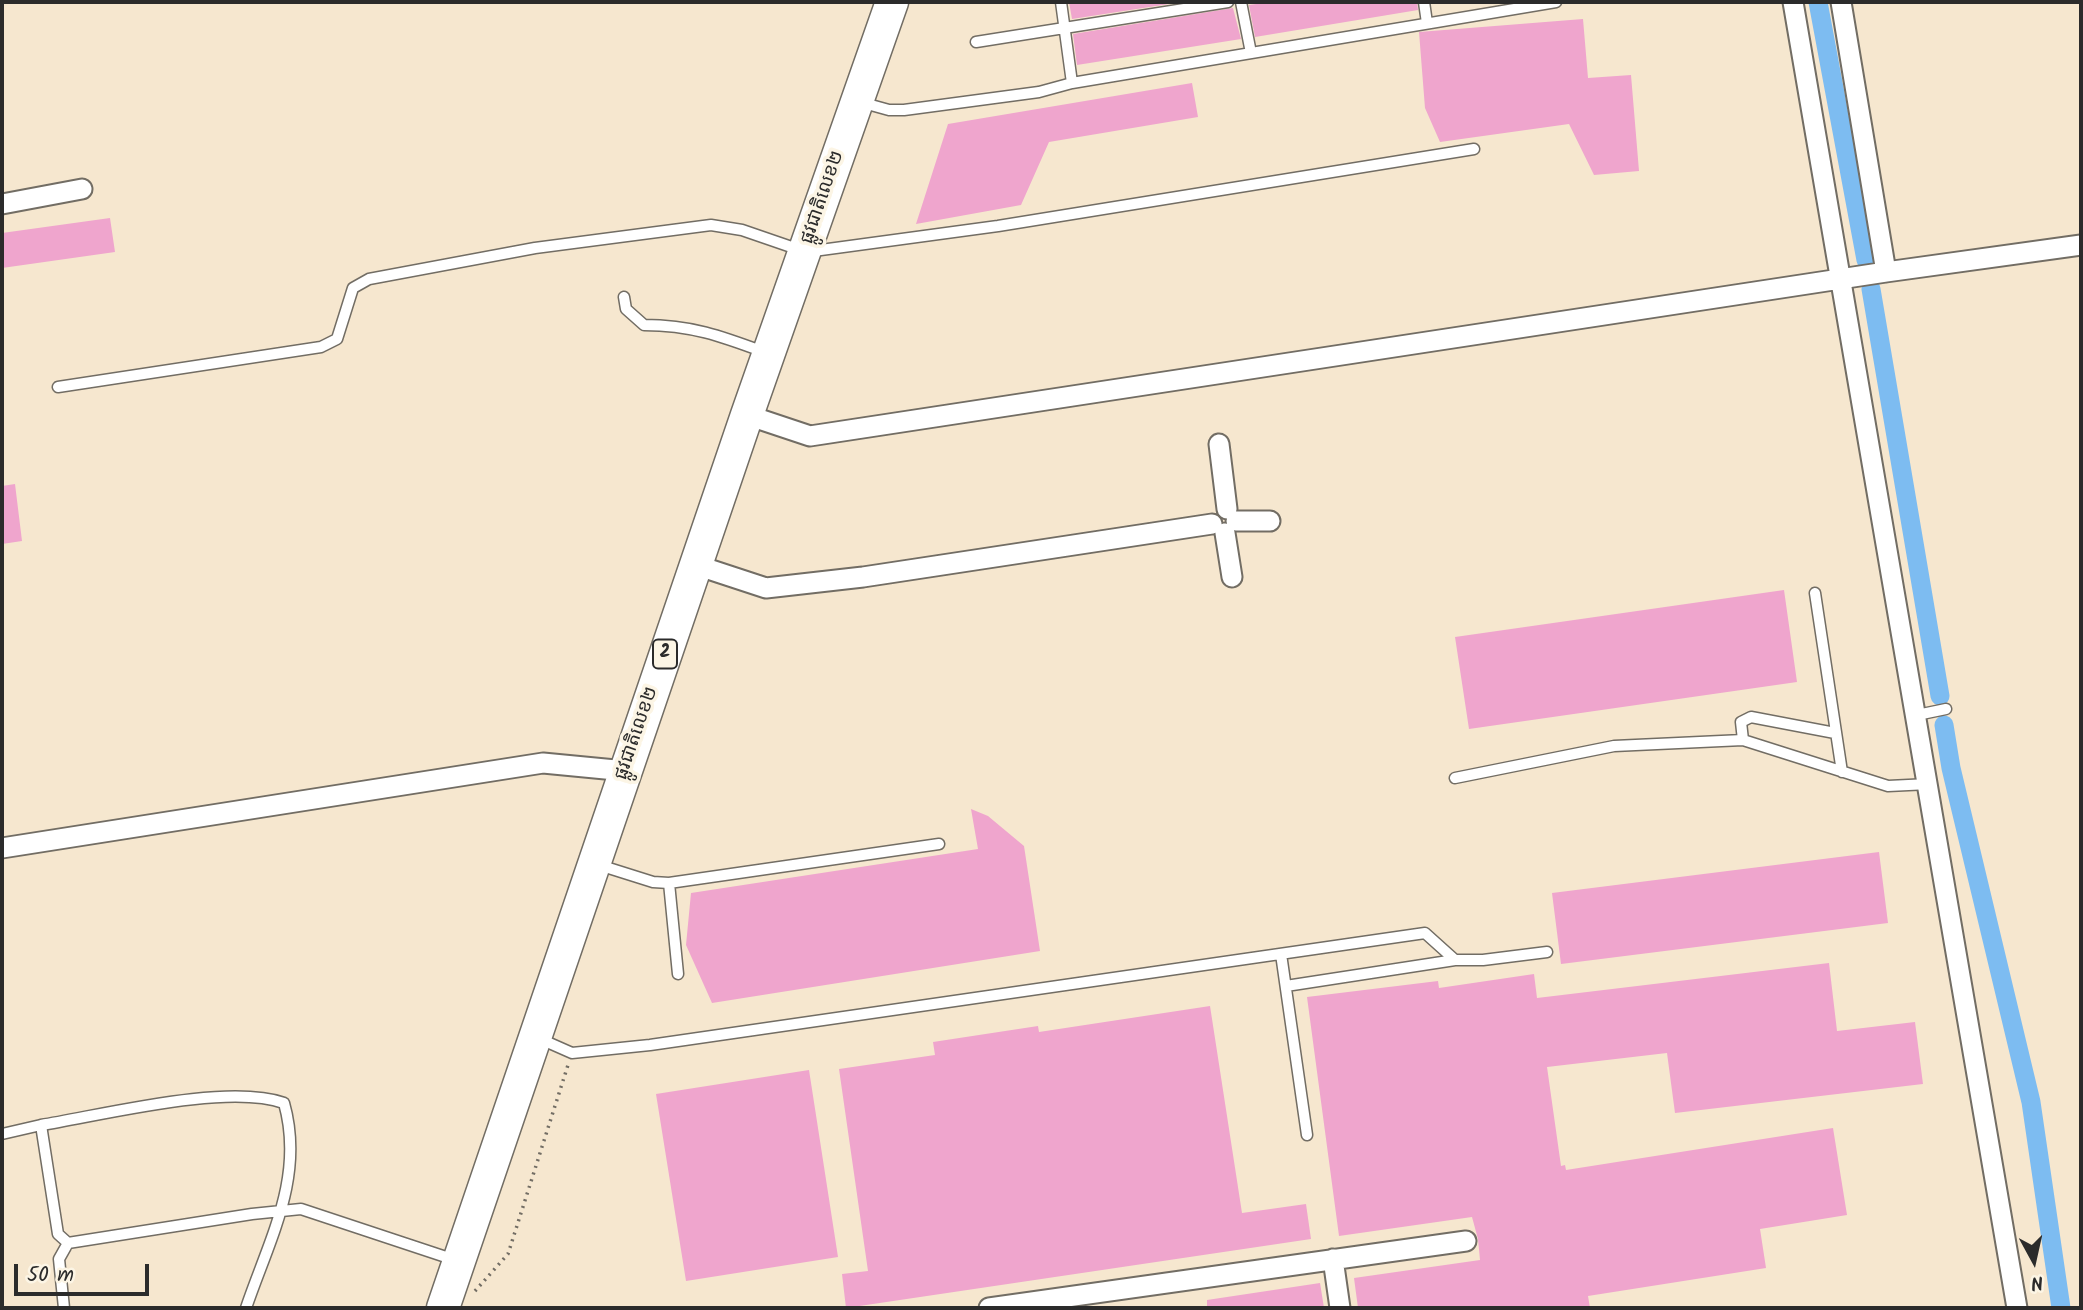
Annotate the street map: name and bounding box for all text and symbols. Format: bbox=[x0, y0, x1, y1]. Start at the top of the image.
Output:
street label: ផ្លូវជាតិលេខ២ bbox=[797, 148, 851, 248]
road number: 2 bbox=[653, 640, 677, 668]
street label: ផ្លូវជាតិលេខ២ bbox=[611, 684, 665, 784]
north arrow bbox=[1999, 1226, 2069, 1296]
scale bar bbox=[18, 1250, 152, 1294]
text: 50 m bbox=[27, 1259, 74, 1292]
text: N bbox=[2029, 1266, 2045, 1297]

